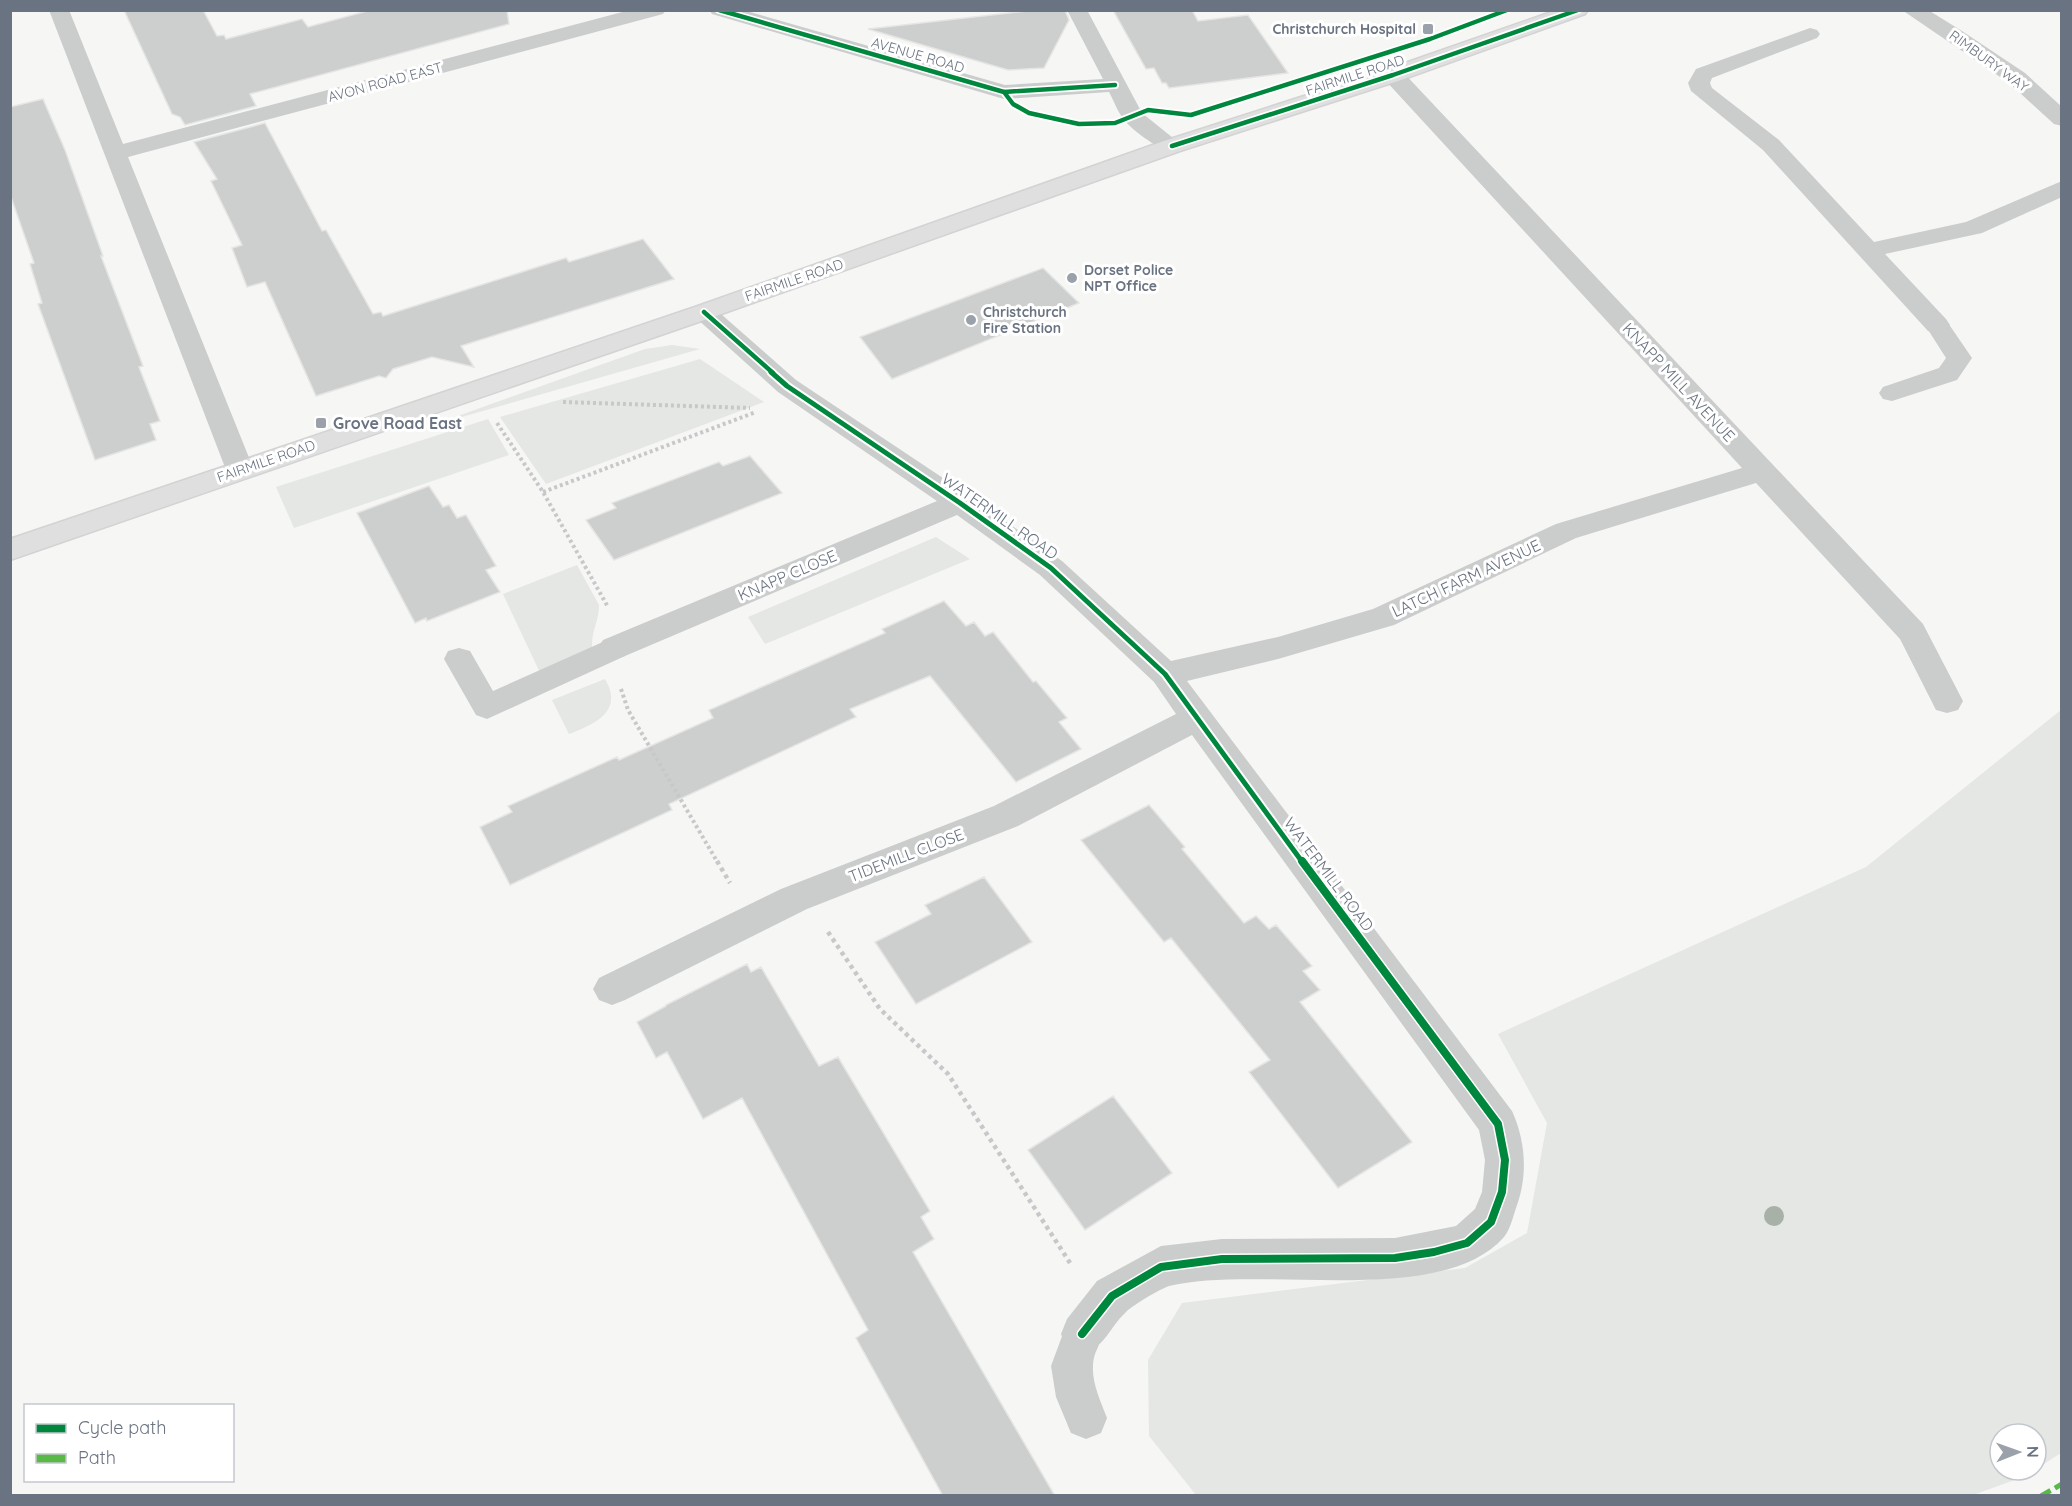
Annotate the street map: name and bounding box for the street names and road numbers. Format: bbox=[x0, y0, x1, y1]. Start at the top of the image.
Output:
street label: RIMBURY WAY bbox=[1946, 26, 2032, 96]
street label: AVENUE ROAD bbox=[869, 33, 967, 77]
street label: FAIRMILE ROAD bbox=[1303, 51, 1407, 99]
street label: AVON ROAD EAST bbox=[326, 58, 444, 106]
street label: FAIRMILE ROAD bbox=[743, 255, 845, 305]
street label: KNAPP MILL AVENUE bbox=[1619, 318, 1739, 446]
street label: FAIRMILE ROAD bbox=[215, 436, 317, 486]
street label: WATERMILL ROAD bbox=[938, 468, 1062, 564]
street label: LATCH FARM AVENUE bbox=[1388, 535, 1544, 621]
street label: KNAPP CLOSE bbox=[735, 545, 839, 605]
street label: WATERMILL ROAD bbox=[1280, 813, 1378, 935]
street label: TIDEMILL CLOSE bbox=[845, 824, 967, 886]

